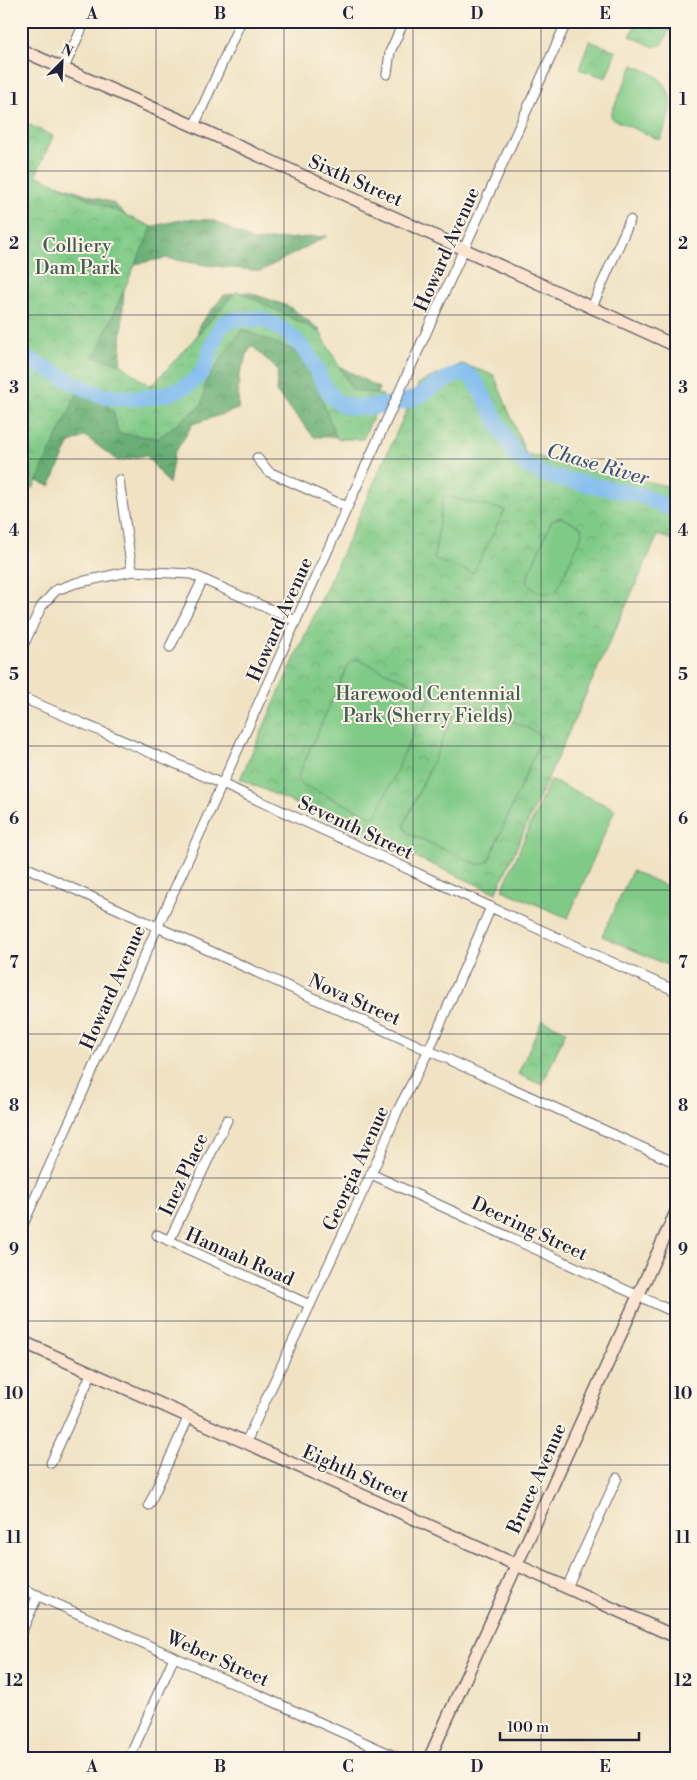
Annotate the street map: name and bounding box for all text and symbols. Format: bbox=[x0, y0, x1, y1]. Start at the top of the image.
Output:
text: A bbox=[85, 4, 98, 24]
text: B bbox=[214, 4, 226, 24]
text: C bbox=[342, 4, 354, 24]
text: D bbox=[471, 4, 484, 24]
text: E bbox=[599, 4, 611, 24]
north arrow bbox=[38, 38, 88, 88]
text: N bbox=[58, 41, 76, 62]
text: 1 bbox=[10, 90, 18, 110]
text: 1 bbox=[679, 90, 687, 110]
street label: Sixth Street bbox=[305, 149, 407, 212]
street label: Howard Avenue bbox=[409, 183, 485, 315]
text: 2 bbox=[9, 234, 19, 254]
park label: Colliery Dam Park bbox=[35, 234, 120, 280]
text: 2 bbox=[678, 234, 688, 254]
text: 3 bbox=[9, 378, 19, 398]
text: 3 bbox=[678, 378, 688, 398]
water label: Chase River bbox=[544, 439, 652, 492]
text: 4 bbox=[9, 521, 20, 541]
text: 4 bbox=[678, 521, 689, 541]
street label: Howard Avenue bbox=[242, 553, 318, 685]
text: 5 bbox=[9, 665, 19, 685]
text: 5 bbox=[678, 665, 688, 685]
park label: Harewood Centennial Park (Sherry Fields) bbox=[335, 682, 521, 728]
street label: Seventh Street bbox=[294, 791, 417, 865]
text: 6 bbox=[9, 809, 19, 829]
text: 6 bbox=[678, 809, 688, 829]
street label: Howard Avenue bbox=[75, 921, 151, 1053]
text: 7 bbox=[9, 953, 19, 973]
text: 7 bbox=[678, 953, 688, 973]
street label: Nova Street bbox=[305, 969, 405, 1031]
text: 8 bbox=[9, 1096, 19, 1116]
text: 8 bbox=[678, 1096, 688, 1116]
street label: Georgia Avenue bbox=[318, 1102, 394, 1235]
street label: Inez Place bbox=[154, 1129, 214, 1220]
street label: Deering Street bbox=[468, 1192, 592, 1266]
street label: Hannah Road bbox=[182, 1222, 298, 1292]
text: 9 bbox=[9, 1240, 19, 1260]
text: 9 bbox=[678, 1240, 688, 1260]
text: 10 bbox=[5, 1384, 23, 1404]
text: 10 bbox=[674, 1384, 692, 1404]
street label: Bruce Avenue bbox=[501, 1419, 572, 1538]
street label: Eighth Street bbox=[298, 1440, 413, 1508]
text: 11 bbox=[6, 1528, 22, 1548]
text: 11 bbox=[675, 1528, 691, 1548]
street label: Weber Street bbox=[162, 1625, 273, 1692]
text: 12 bbox=[5, 1671, 23, 1691]
text: 12 bbox=[674, 1671, 692, 1691]
scale bar bbox=[500, 1710, 638, 1742]
text: 100 m bbox=[507, 1718, 549, 1737]
text: A bbox=[85, 1757, 98, 1777]
text: B bbox=[214, 1757, 226, 1777]
text: C bbox=[342, 1757, 354, 1777]
text: D bbox=[471, 1757, 484, 1777]
text: E bbox=[599, 1757, 611, 1777]

